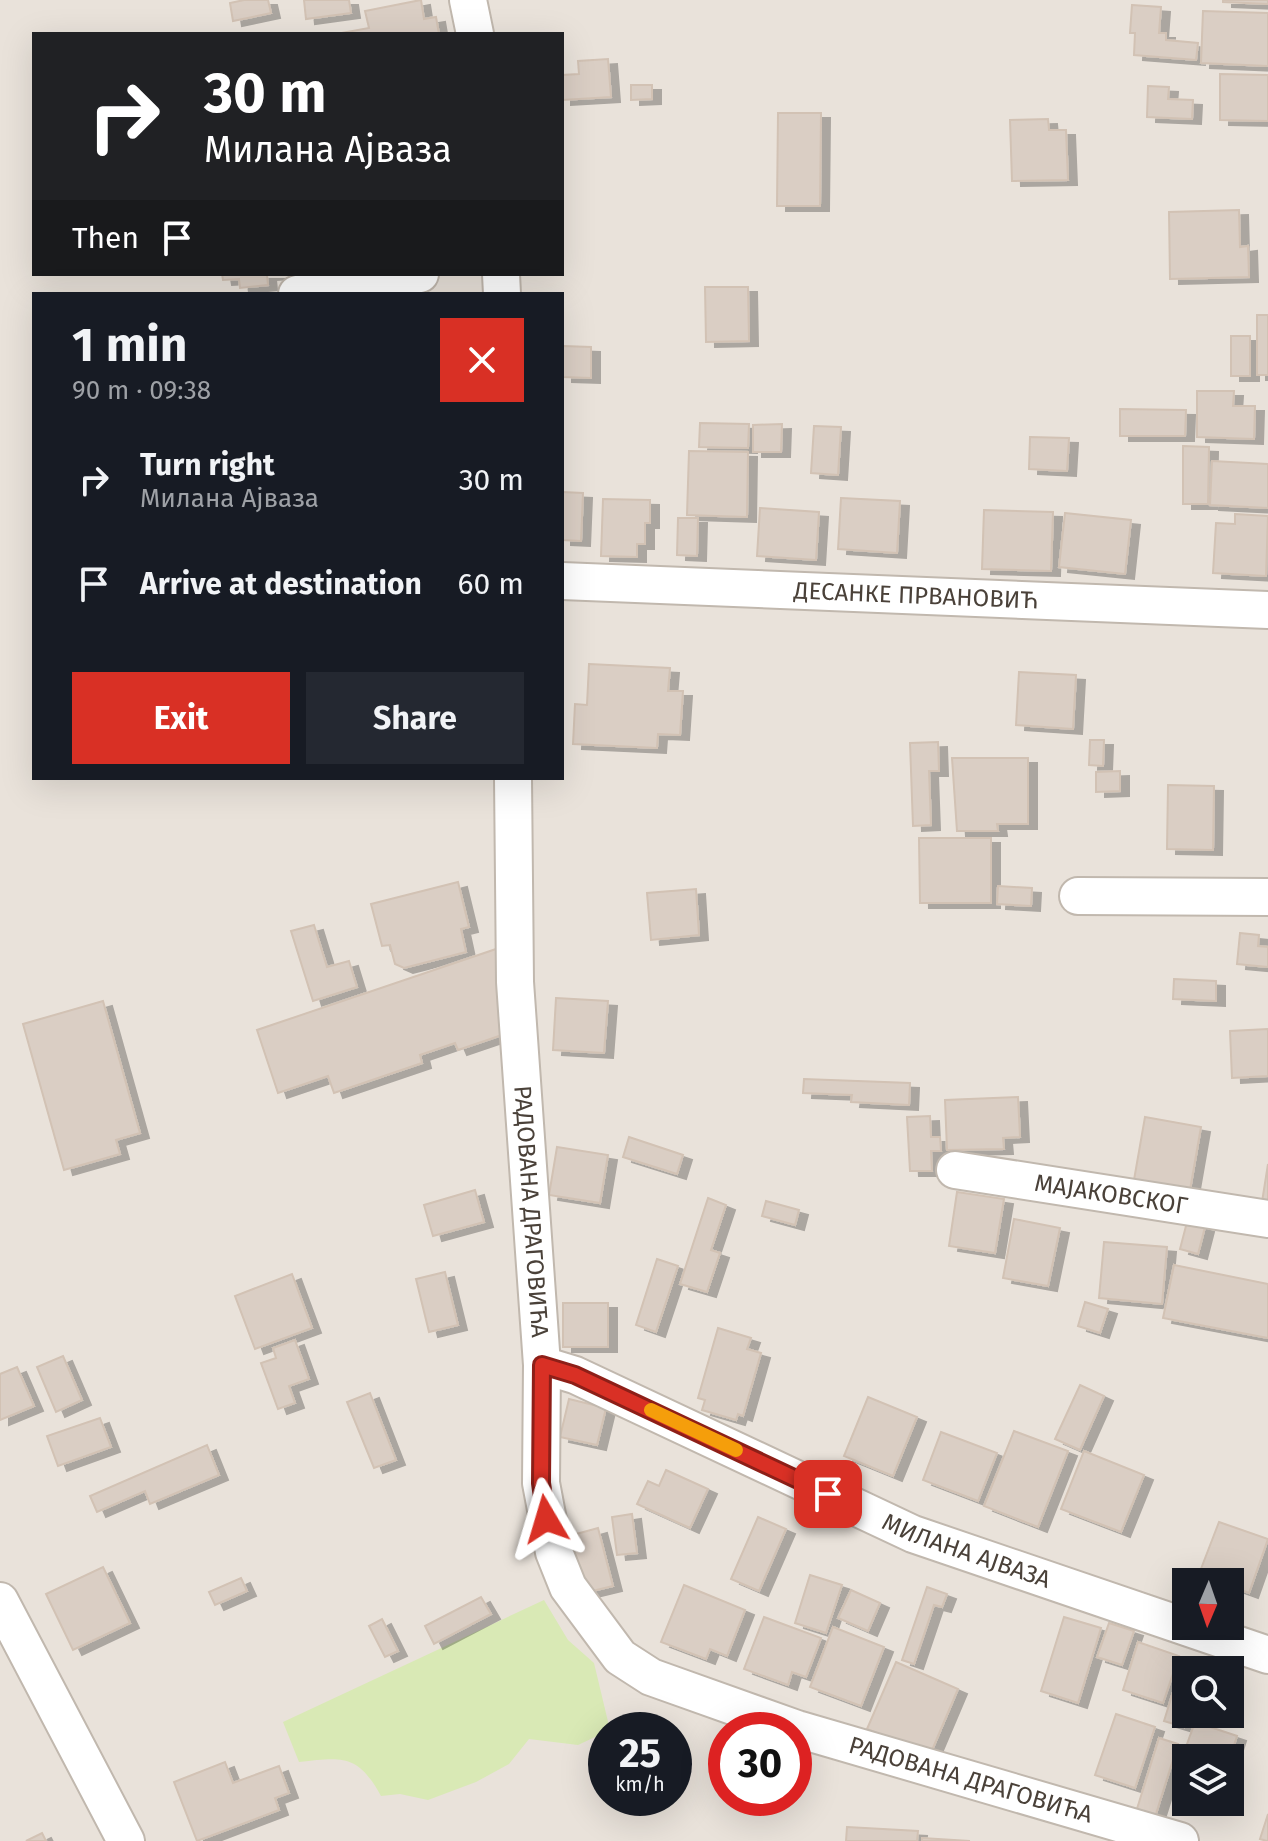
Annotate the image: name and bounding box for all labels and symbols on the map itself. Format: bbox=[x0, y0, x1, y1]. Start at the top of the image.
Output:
street label: ДЕСАНКЕ ПРВАНОВИЋ bbox=[792, 576, 1038, 615]
street label: РАДОВАНА ДРАГОВИЋА bbox=[508, 1084, 554, 1339]
street label: МАЈАКОВСКОГ bbox=[1033, 1169, 1190, 1220]
pin bbox=[794, 1460, 862, 1528]
position arrow bbox=[504, 1477, 588, 1561]
street label: МИЛАНА АЈВАЗА bbox=[878, 1508, 1054, 1594]
north arrow bbox=[1172, 1568, 1244, 1640]
speed limit sign: 30 bbox=[708, 1712, 812, 1816]
street label: РАДОВАНА ДРАГОВИЋА bbox=[846, 1731, 1096, 1829]

